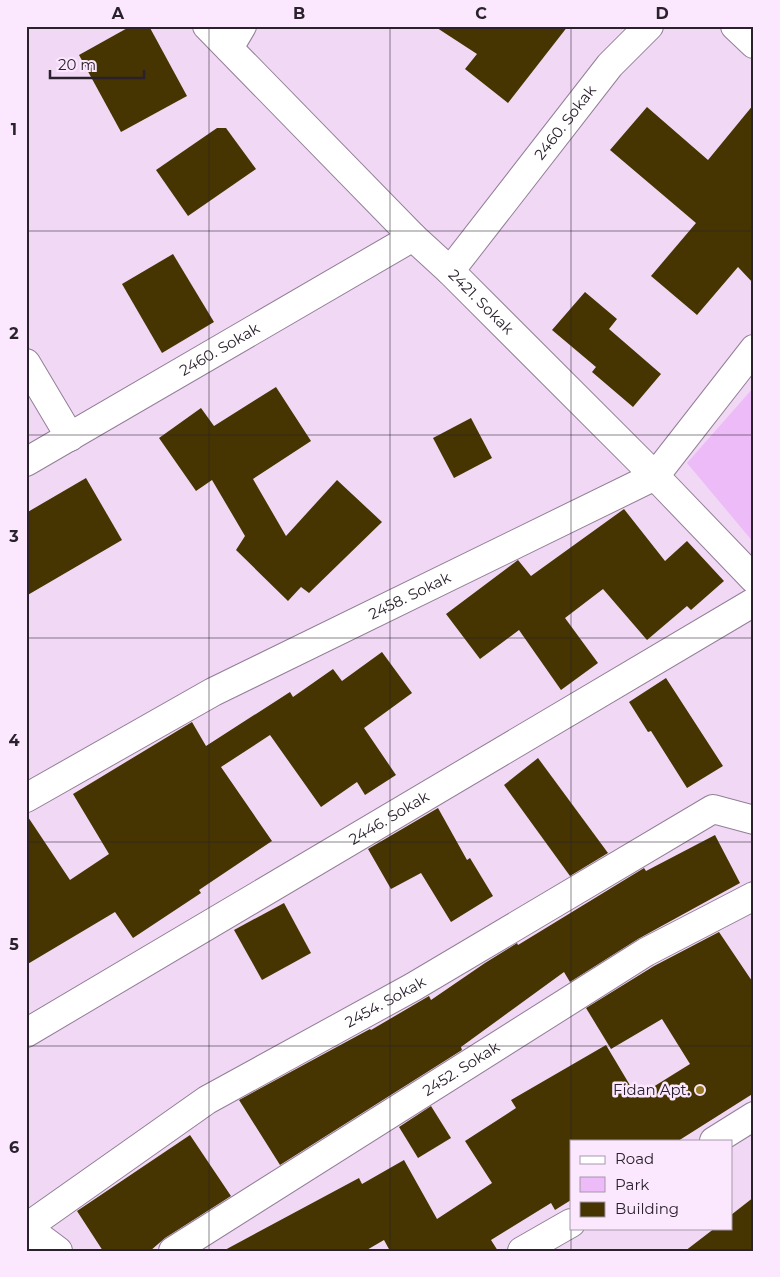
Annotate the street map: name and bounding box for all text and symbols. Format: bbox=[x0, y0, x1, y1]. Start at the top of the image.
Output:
text: A bbox=[111, 4, 125, 23]
text: B bbox=[293, 4, 305, 23]
text: C bbox=[475, 4, 487, 23]
text: D bbox=[655, 4, 669, 23]
scale bar bbox=[50, 48, 144, 80]
text: 20 m bbox=[58, 55, 96, 74]
street label: 2460. Sokak bbox=[530, 81, 600, 163]
text: 1 bbox=[11, 120, 17, 139]
street label: 2421. Sokak bbox=[445, 265, 518, 338]
street label: 2460. Sokak bbox=[176, 318, 263, 380]
text: 2 bbox=[9, 324, 19, 343]
text: 3 bbox=[8, 527, 19, 546]
street label: 2458. Sokak bbox=[366, 567, 454, 623]
text: 4 bbox=[8, 731, 20, 750]
street label: 2446. Sokak bbox=[345, 787, 432, 849]
text: 5 bbox=[9, 935, 19, 954]
street label: 2454. Sokak bbox=[342, 972, 429, 1031]
street label: 2452. Sokak bbox=[419, 1037, 503, 1100]
place label: Fidan Apt. bbox=[613, 1080, 690, 1099]
marker: Fidan Apt. bbox=[694, 1084, 706, 1096]
text: 6 bbox=[9, 1138, 19, 1157]
legend bbox=[570, 1140, 732, 1230]
text: Road bbox=[615, 1149, 654, 1168]
text: Park bbox=[615, 1175, 649, 1194]
text: Building bbox=[615, 1199, 679, 1218]

